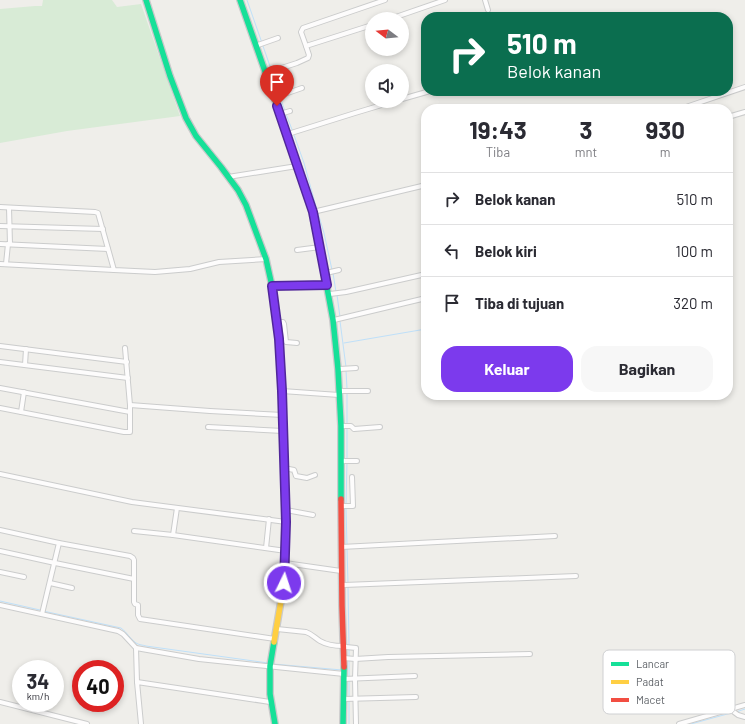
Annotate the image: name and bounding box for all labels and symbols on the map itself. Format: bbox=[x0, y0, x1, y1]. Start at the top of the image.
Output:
north arrow bbox=[365, 12, 409, 56]
pin bbox=[260, 65, 294, 106]
position arrow bbox=[263, 562, 305, 604]
legend bbox=[603, 650, 735, 714]
text: Lancar bbox=[636, 657, 669, 670]
speed limit sign: 40 bbox=[72, 660, 124, 712]
text: Padat bbox=[636, 675, 664, 688]
text: Macet bbox=[636, 693, 665, 706]

